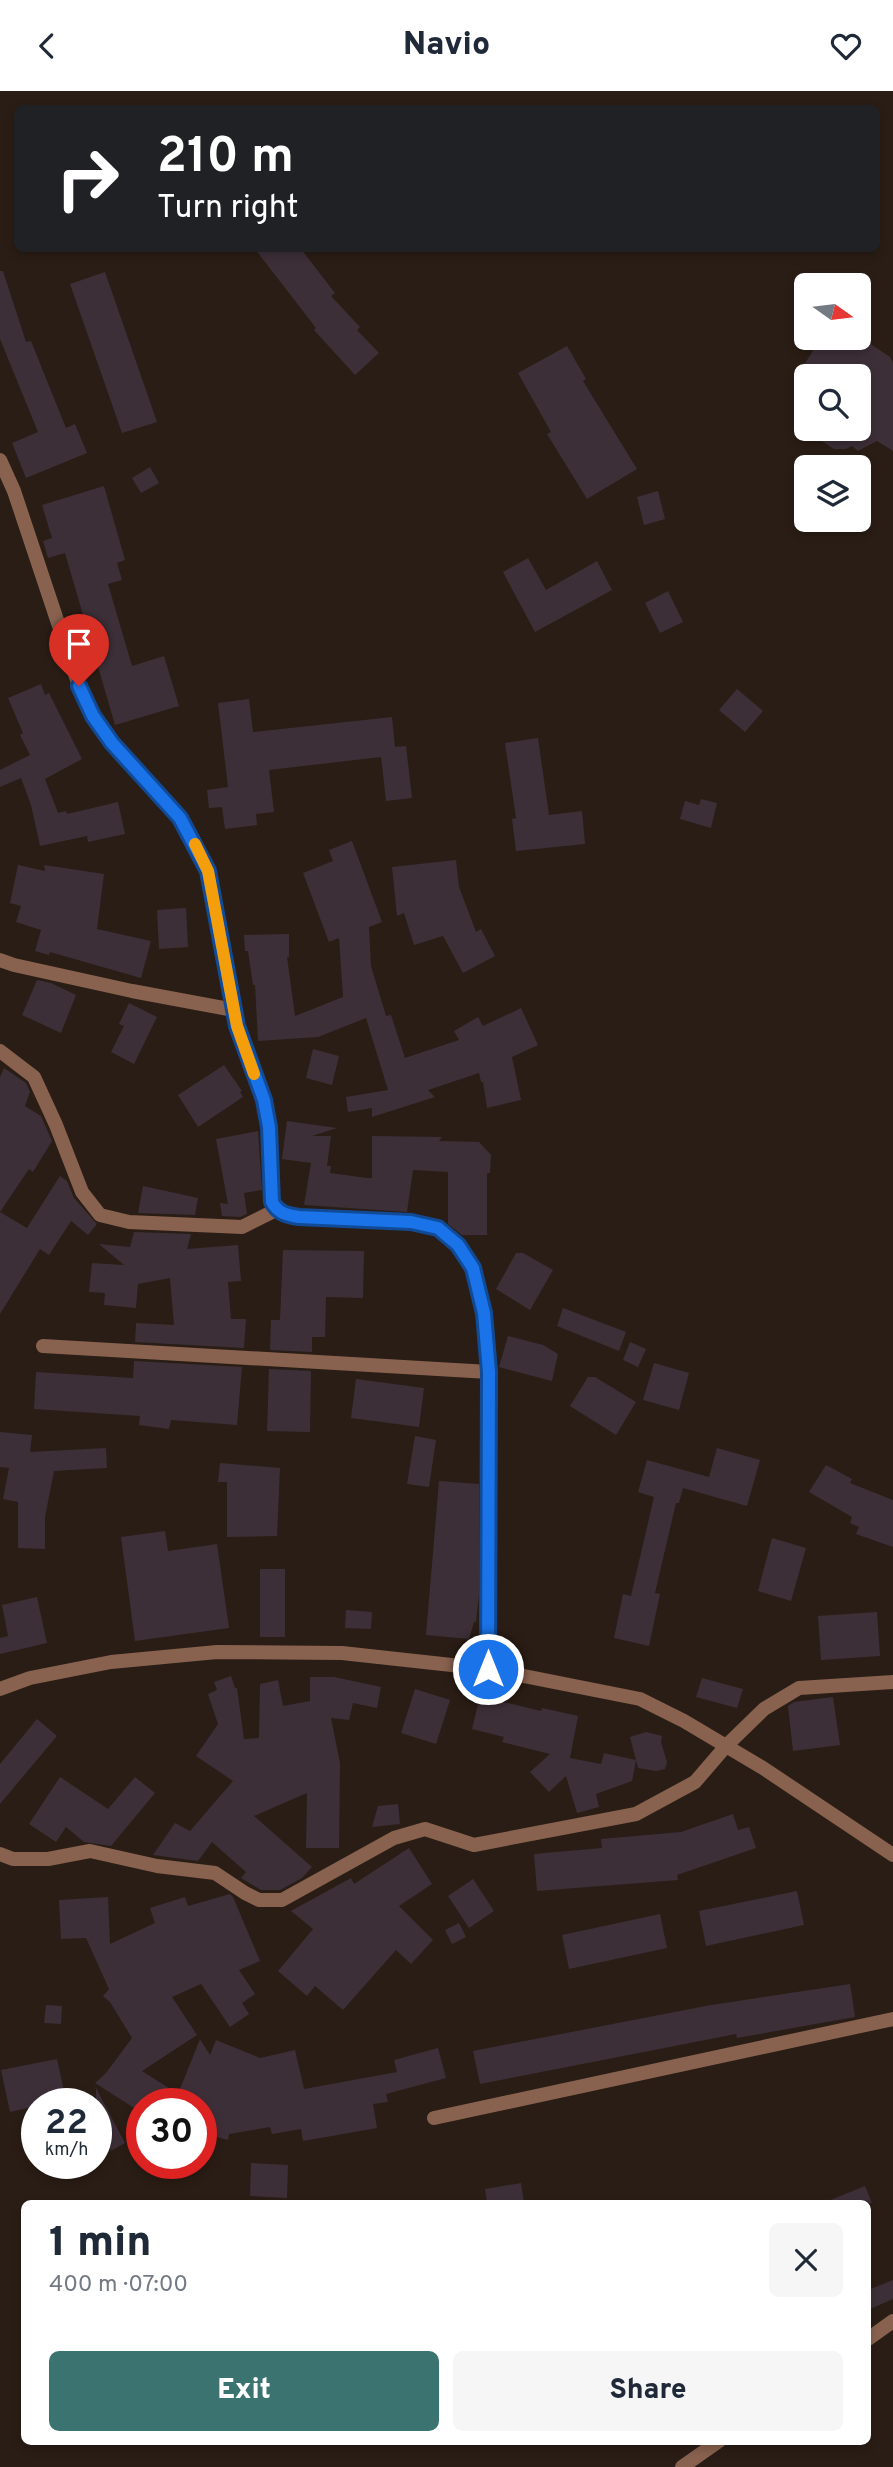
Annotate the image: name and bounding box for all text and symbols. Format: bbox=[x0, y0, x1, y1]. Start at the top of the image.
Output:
text: Navio bbox=[403, 26, 490, 66]
icon: back bbox=[28, 27, 66, 65]
icon: heart bbox=[827, 27, 865, 65]
text: 210 m bbox=[157, 128, 294, 190]
icon: right bbox=[42, 133, 133, 224]
text: Turn right bbox=[157, 189, 299, 229]
north arrow bbox=[794, 273, 872, 350]
map controls bbox=[794, 273, 871, 532]
button: search bbox=[794, 364, 871, 441]
button: layers bbox=[794, 455, 871, 532]
pin bbox=[49, 614, 109, 686]
icon: arrive bbox=[60, 625, 98, 663]
position arrow bbox=[451, 1632, 525, 1706]
speed limit sign: 30 bbox=[126, 2088, 217, 2179]
text: 22 bbox=[45, 2102, 88, 2146]
text: km/h bbox=[45, 2139, 88, 2162]
text: 1 min bbox=[49, 2218, 152, 2271]
button: close bbox=[769, 2223, 843, 2297]
text: 400 m · 07:00 bbox=[49, 2271, 188, 2300]
button: Exit bbox=[49, 2351, 439, 2431]
button: Share bbox=[453, 2351, 843, 2431]

